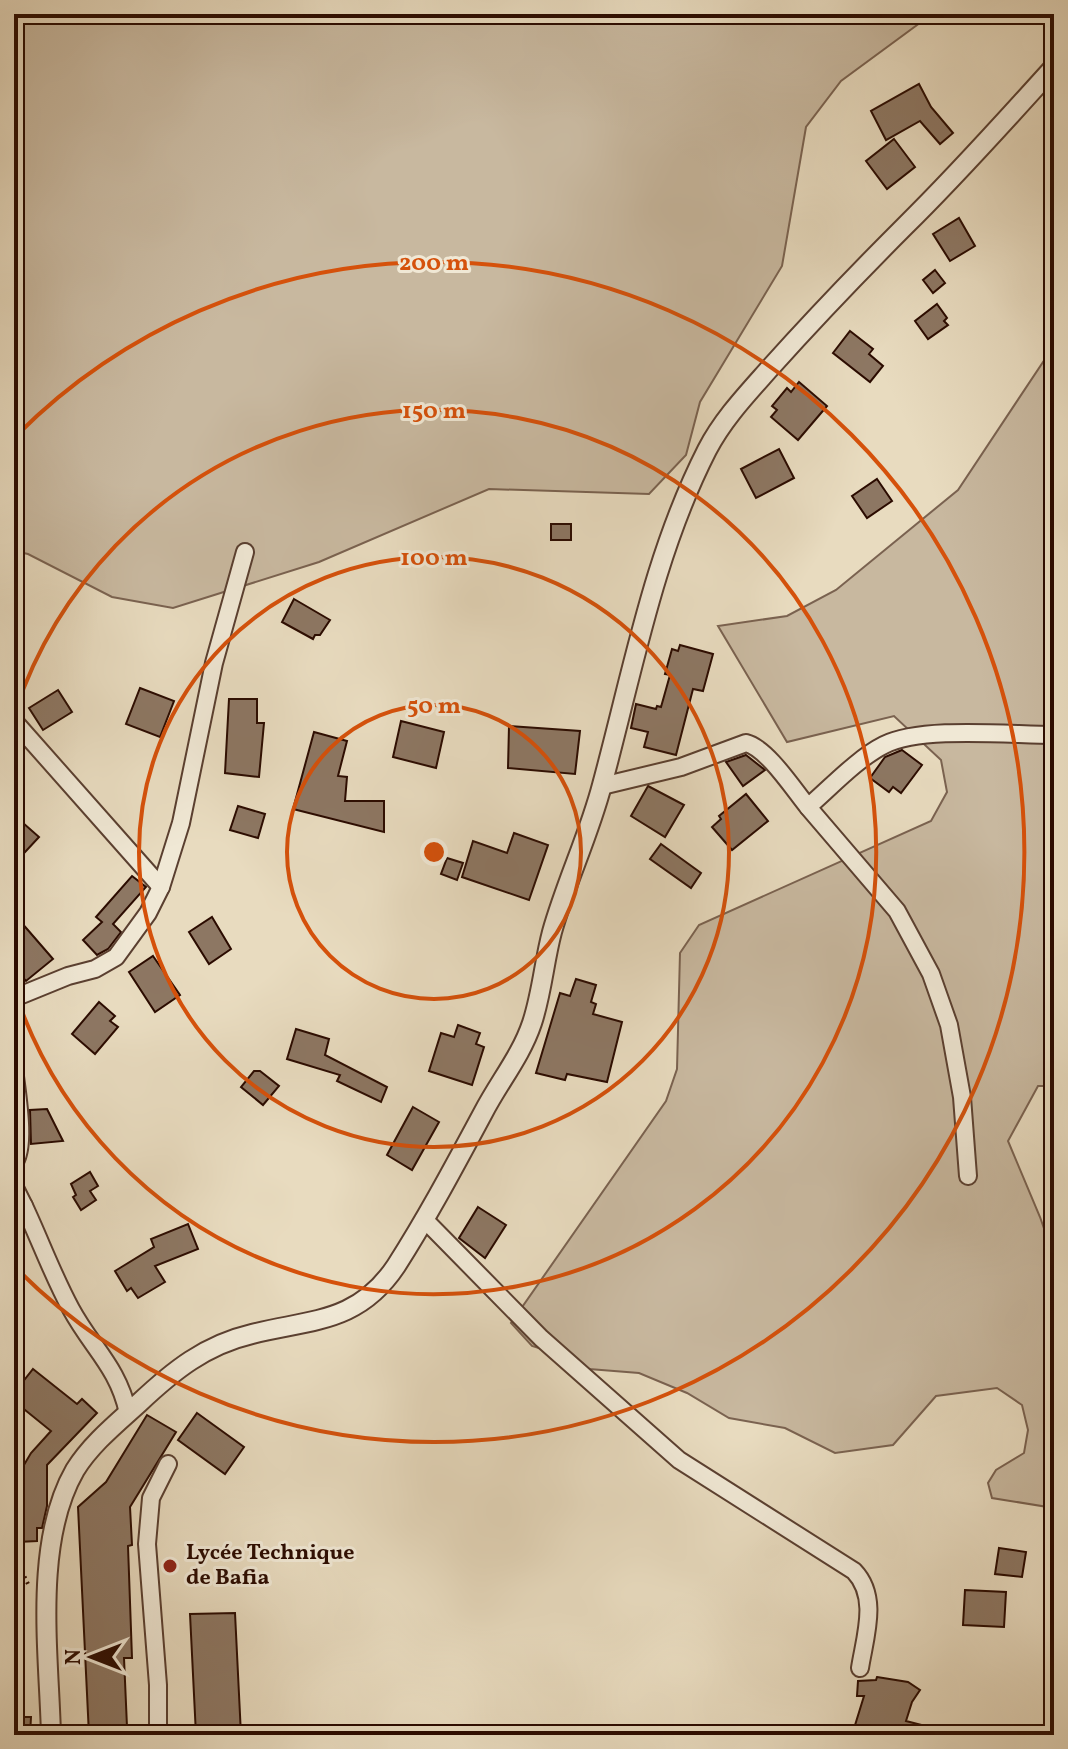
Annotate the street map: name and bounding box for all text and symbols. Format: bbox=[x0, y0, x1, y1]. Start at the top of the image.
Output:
text: 200 m bbox=[399, 247, 469, 281]
text: 150 m bbox=[402, 395, 466, 429]
text: 100 m bbox=[400, 542, 468, 576]
text: 50 m bbox=[407, 690, 461, 724]
centre of rings bbox=[420, 838, 448, 866]
place label: Lycée Technique de Bafia bbox=[186, 1538, 354, 1594]
marker: Lycée Technique de Bafia bbox=[161, 1557, 179, 1575]
north arrow bbox=[52, 1617, 132, 1697]
text: N bbox=[59, 1649, 90, 1665]

